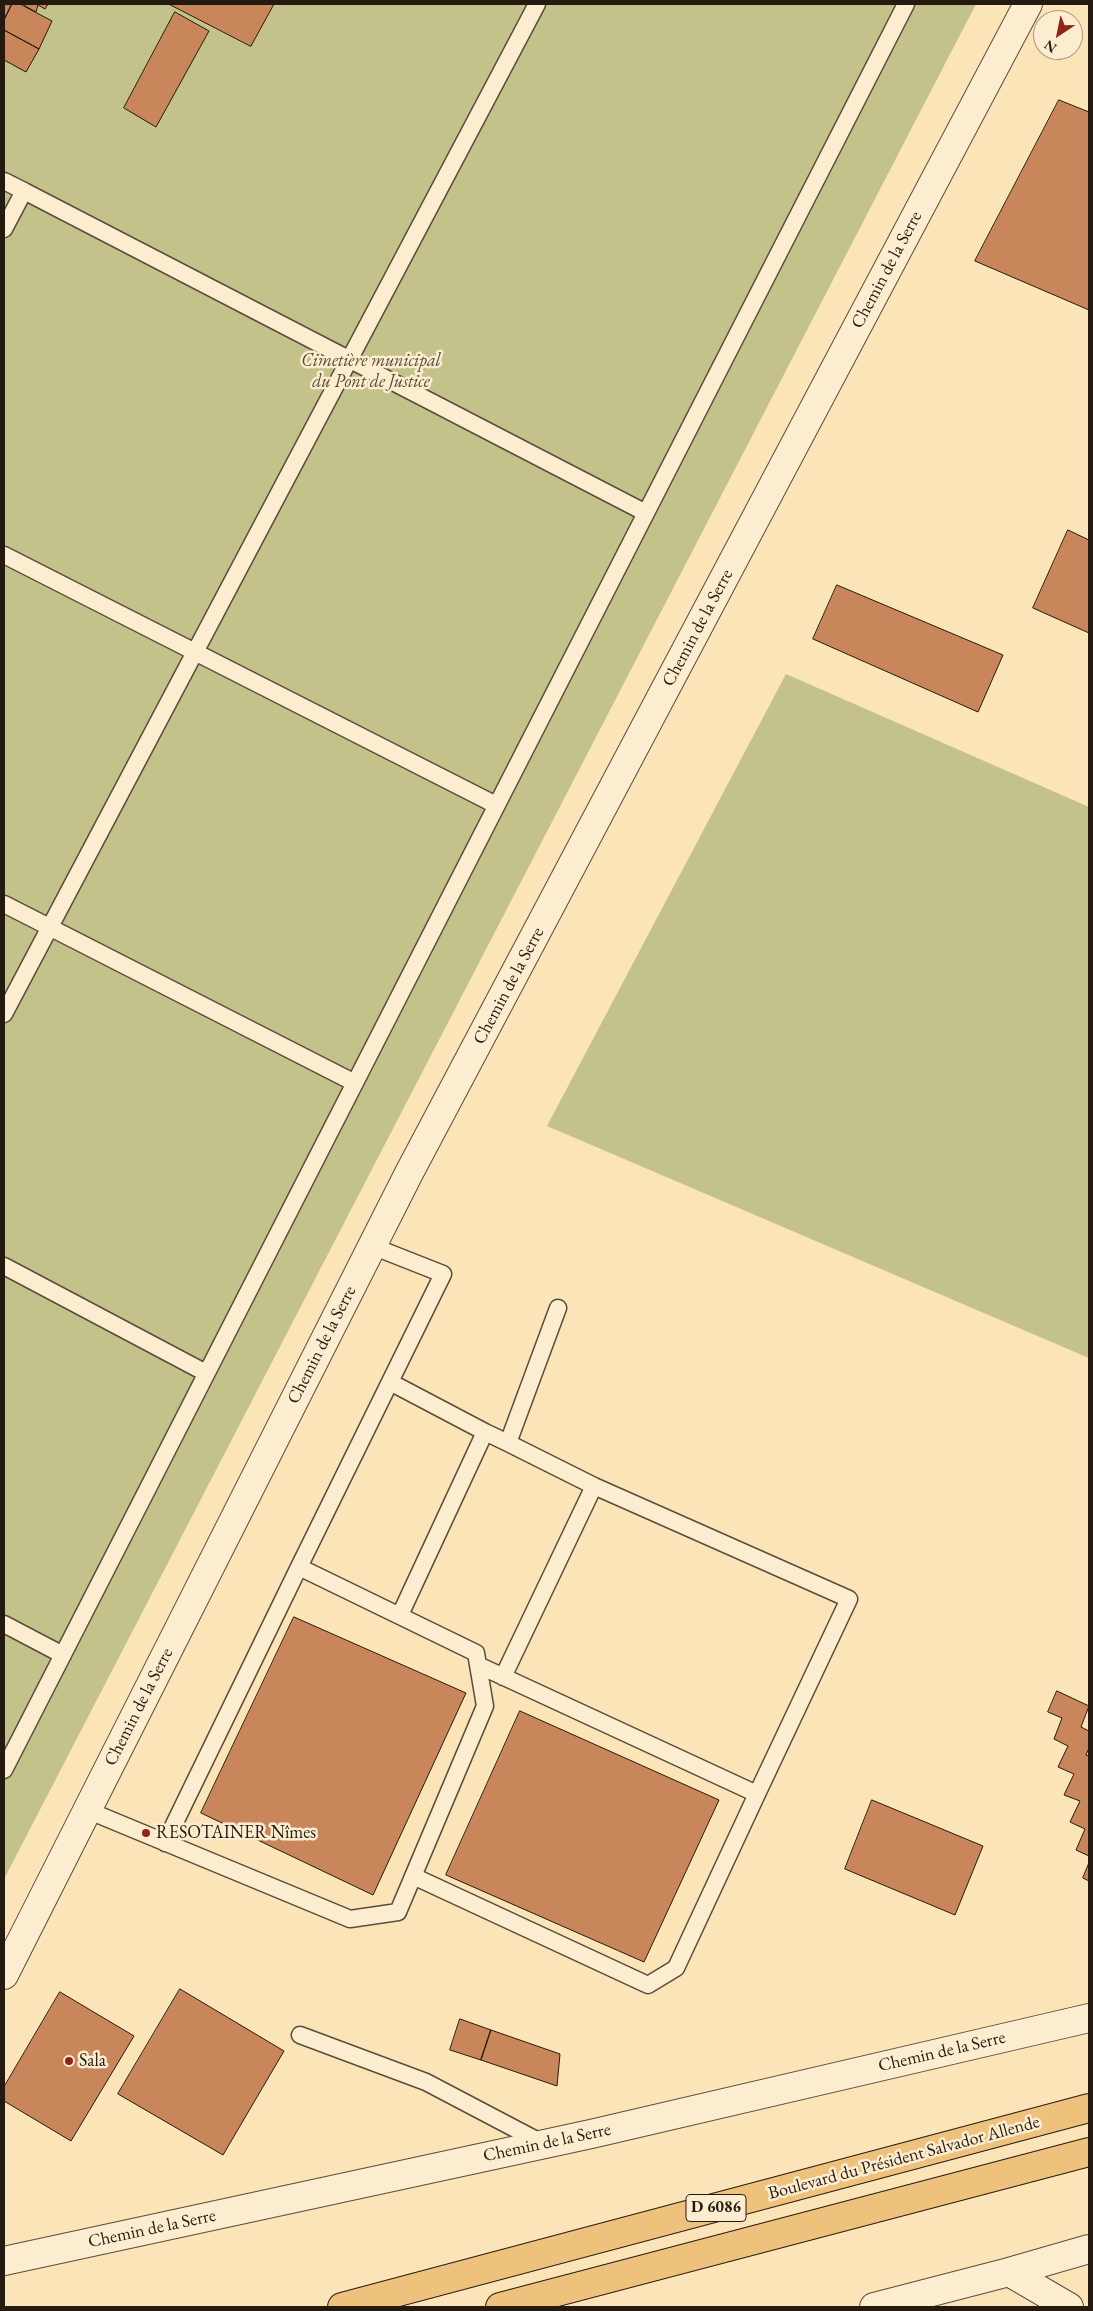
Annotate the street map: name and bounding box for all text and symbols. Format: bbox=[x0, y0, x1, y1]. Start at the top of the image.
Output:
north arrow bbox=[1033, 10, 1083, 60]
text: N bbox=[1040, 36, 1060, 57]
street label: Chemin de la Serre bbox=[847, 208, 927, 332]
park label: Cimetière municipal du Pont de Justice bbox=[301, 350, 441, 392]
street label: Chemin de la Serre bbox=[658, 566, 738, 690]
street label: Chemin de la Serre bbox=[469, 924, 549, 1048]
street label: Chemin de la Serre bbox=[283, 1282, 361, 1408]
street label: Chemin de la Serre bbox=[100, 1644, 178, 1770]
place label: RESOTAINER Nîmes bbox=[156, 1822, 316, 1844]
marker: RESOTAINER Nîmes bbox=[140, 1827, 152, 1839]
street label: Chemin de la Serre bbox=[876, 2027, 1008, 2077]
place label: Sala bbox=[79, 2050, 106, 2072]
marker: Sala bbox=[63, 2055, 75, 2067]
street label: Boulevard du Président Salvador Allende bbox=[766, 2111, 1042, 2205]
street label: Chemin de la Serre bbox=[481, 2119, 613, 2167]
road number: D 6086 bbox=[686, 2194, 746, 2222]
street label: Chemin de la Serre bbox=[86, 2205, 218, 2253]

